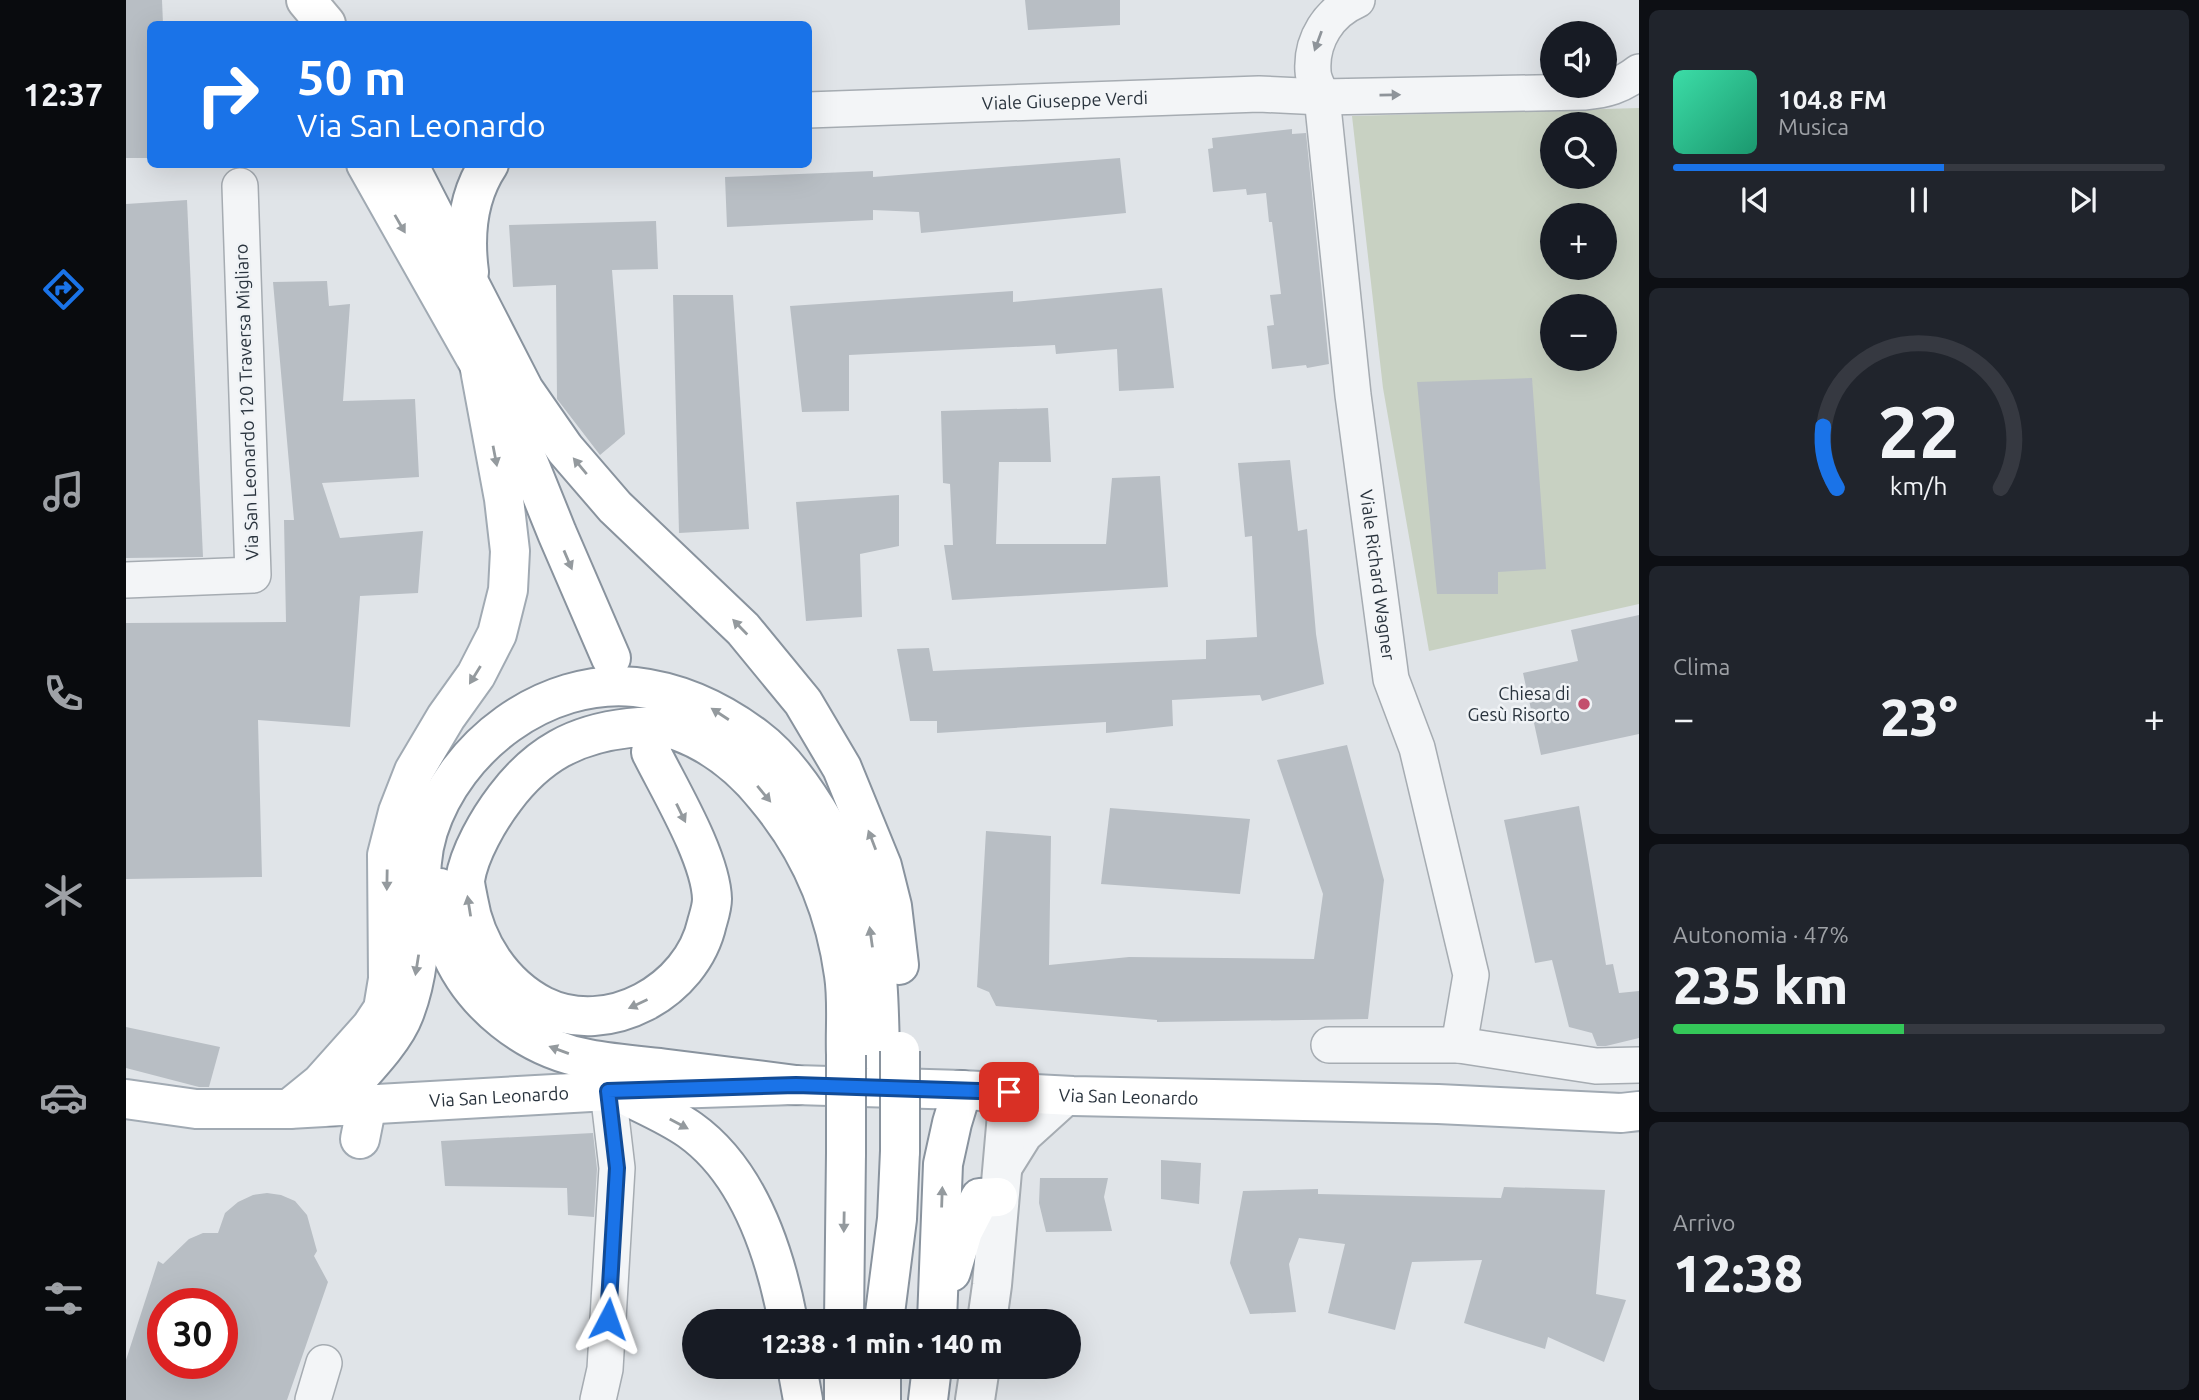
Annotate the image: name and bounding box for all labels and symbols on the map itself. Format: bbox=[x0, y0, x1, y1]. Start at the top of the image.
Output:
one-way arrow bbox=[1313, 31, 1324, 52]
street label: Viale Giuseppe Verdi bbox=[981, 87, 1148, 113]
one-way arrow bbox=[1379, 89, 1401, 101]
one-way arrow bbox=[394, 214, 406, 234]
street label: Via San Leonardo 120 Traversa Migliaro bbox=[230, 243, 262, 561]
one-way arrow bbox=[490, 445, 501, 467]
one-way arrow bbox=[572, 457, 588, 475]
street label: Viale Richard Wagner bbox=[1357, 488, 1399, 662]
one-way arrow bbox=[562, 550, 574, 570]
one-way arrow bbox=[733, 619, 749, 636]
one-way arrow bbox=[469, 665, 482, 685]
place label: Chiesa di Gesù Risorto bbox=[1468, 683, 1570, 724]
marker: Chiesa di Gesù Risorto bbox=[1576, 696, 1592, 712]
one-way arrow bbox=[711, 708, 730, 721]
one-way arrow bbox=[756, 785, 771, 802]
one-way arrow bbox=[676, 803, 687, 823]
one-way arrow bbox=[866, 829, 877, 850]
one-way arrow bbox=[381, 869, 393, 891]
one-way arrow bbox=[463, 895, 474, 917]
one-way arrow bbox=[865, 926, 876, 948]
one-way arrow bbox=[411, 954, 422, 976]
one-way arrow bbox=[628, 999, 649, 1010]
one-way arrow bbox=[549, 1044, 570, 1055]
pin bbox=[979, 1062, 1039, 1122]
street label: Via San Leonardo bbox=[428, 1082, 569, 1110]
street label: Via San Leonardo bbox=[1058, 1084, 1199, 1108]
one-way arrow bbox=[669, 1118, 689, 1130]
one-way arrow bbox=[936, 1186, 947, 1208]
one-way arrow bbox=[838, 1211, 850, 1233]
position arrow bbox=[571, 1282, 645, 1356]
speed limit sign: 30 bbox=[147, 1288, 238, 1379]

